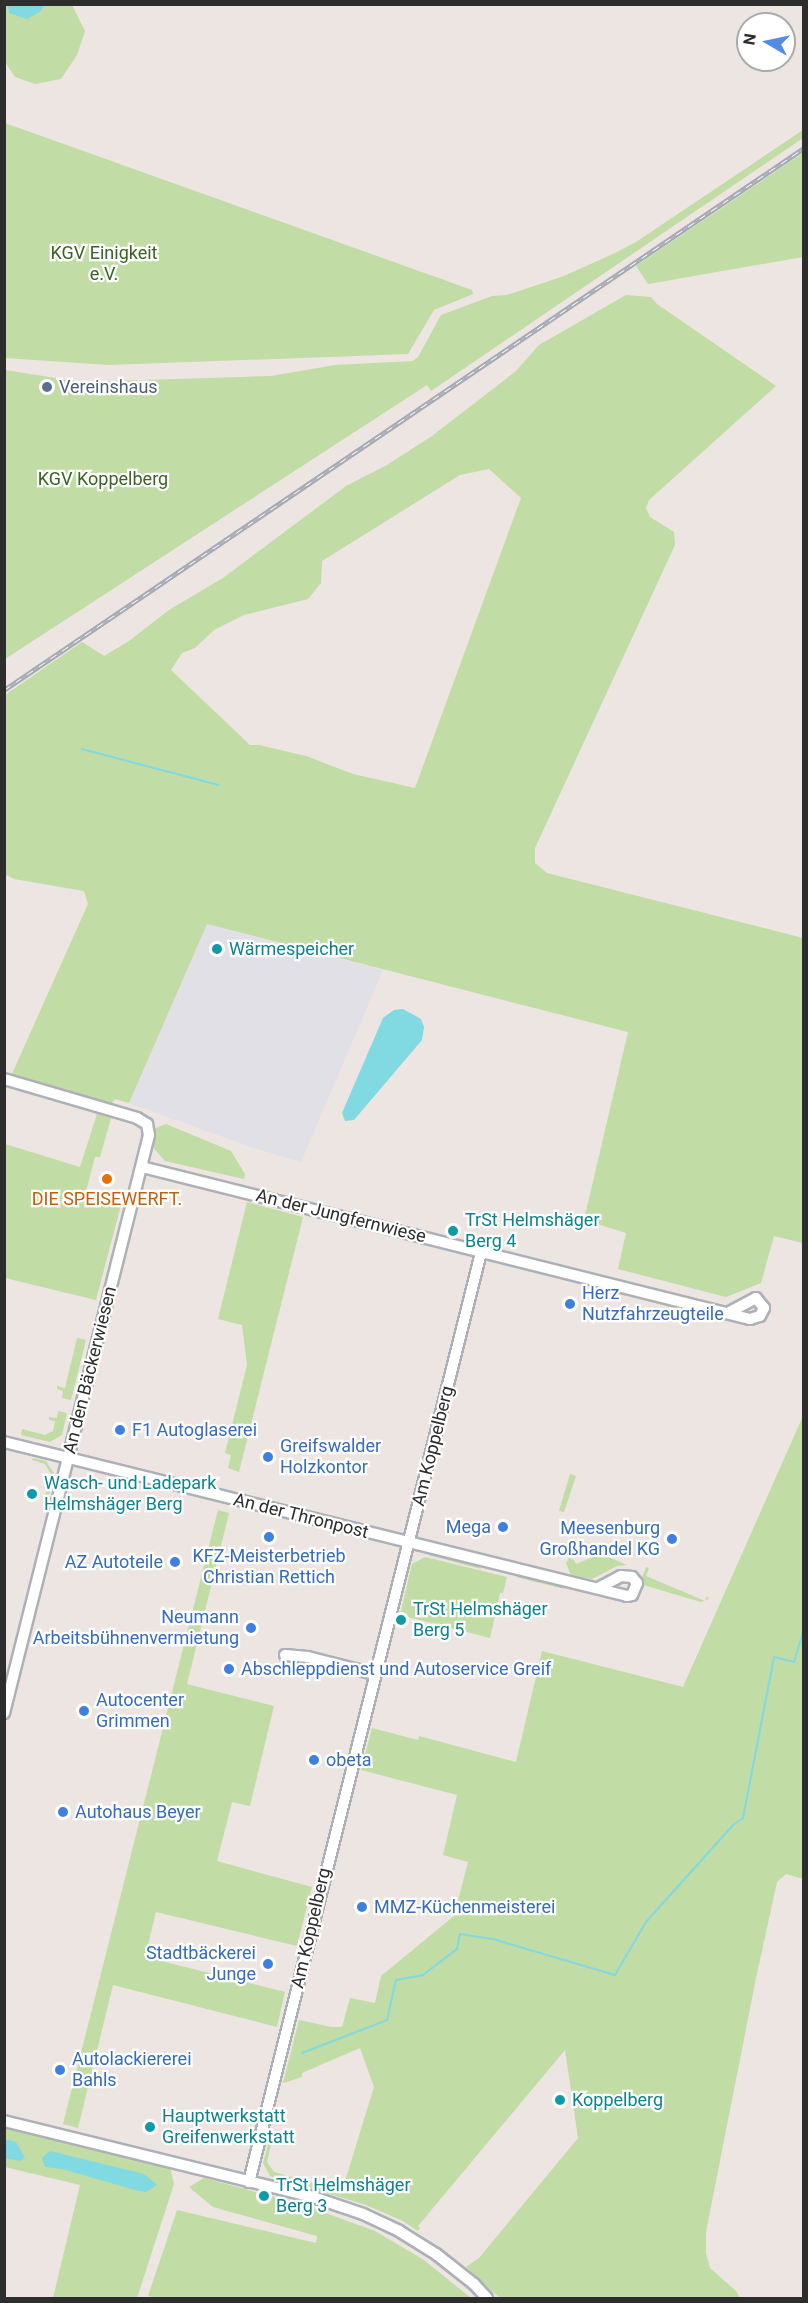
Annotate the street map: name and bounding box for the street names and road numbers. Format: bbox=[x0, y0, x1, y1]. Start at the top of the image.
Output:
street label: An der Jungfernwiese bbox=[254, 1184, 428, 1248]
street label: An den Bäckerwiesen bbox=[59, 1284, 121, 1456]
street label: Am Koppelberg bbox=[408, 1384, 458, 1508]
street label: An der Thronpost bbox=[231, 1489, 371, 1543]
street label: Am Koppelberg bbox=[287, 1866, 335, 1990]

